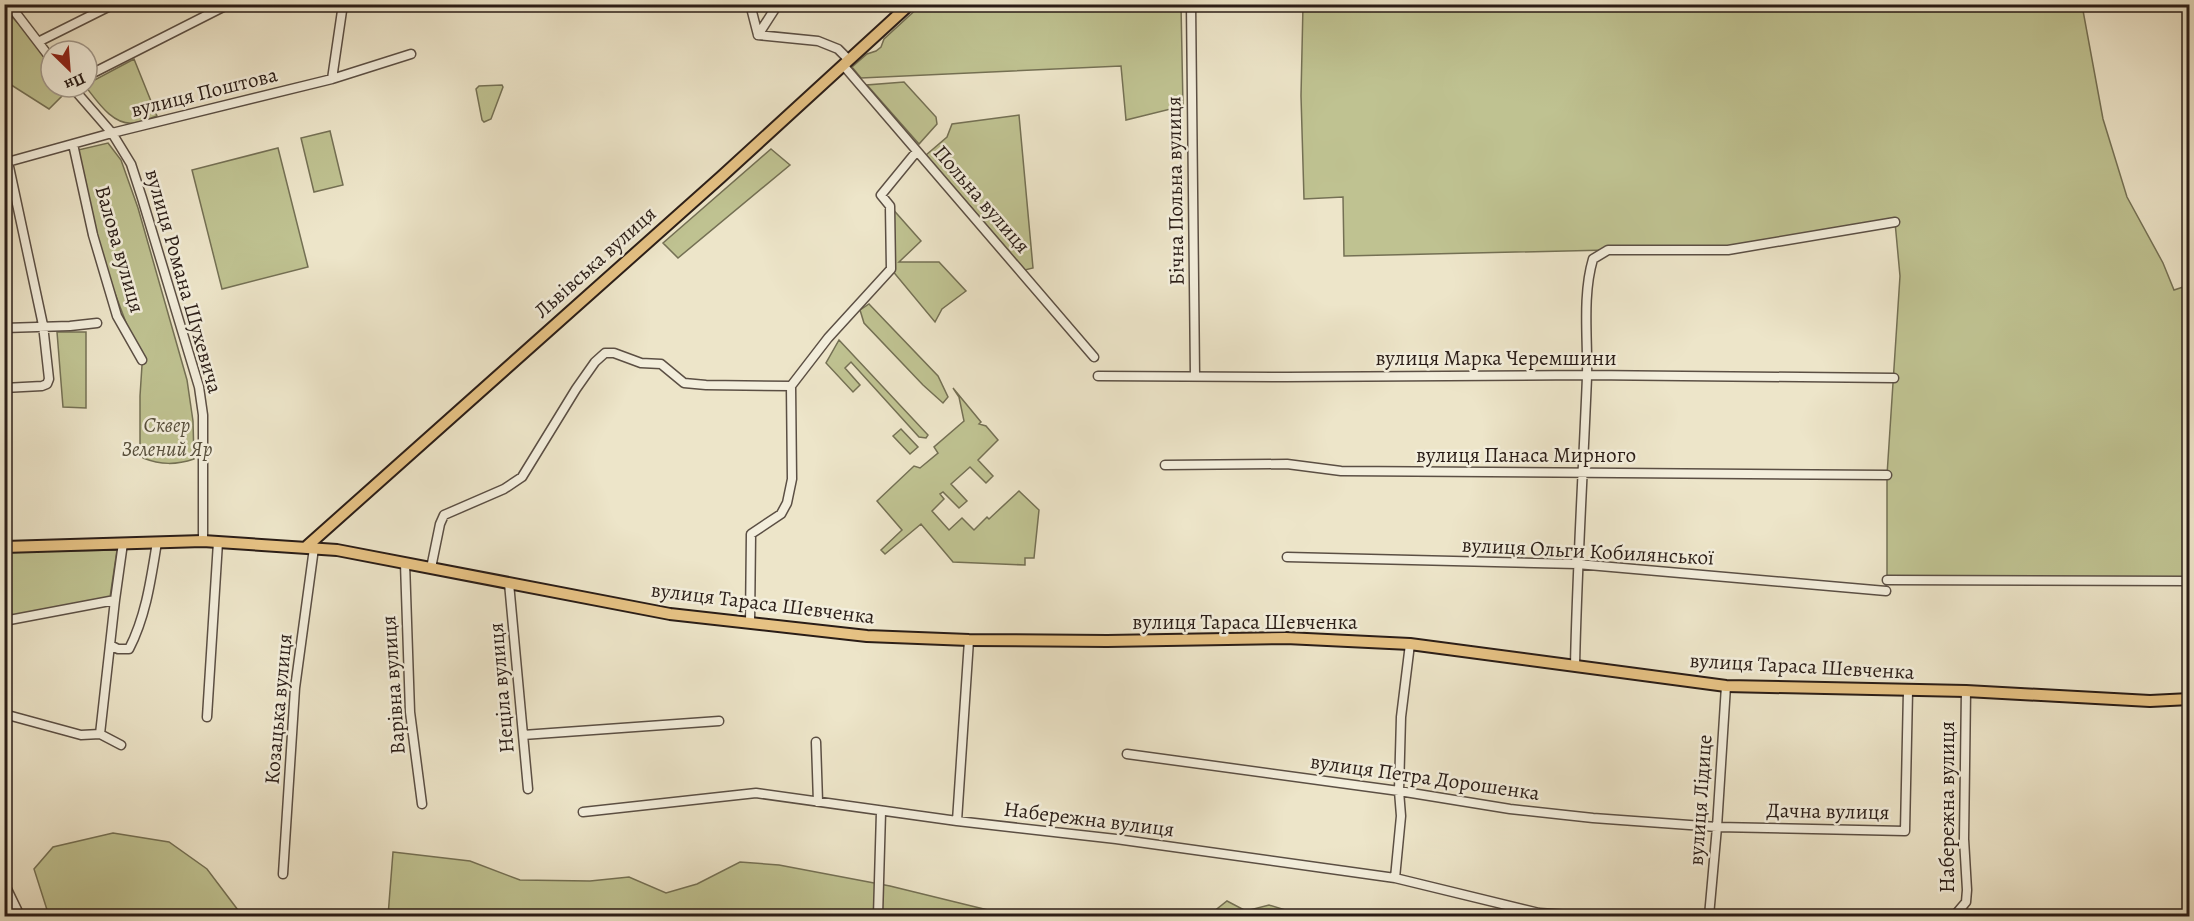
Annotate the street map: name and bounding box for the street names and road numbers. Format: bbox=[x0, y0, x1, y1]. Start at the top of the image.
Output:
street label: вулиця Поштова bbox=[128, 60, 281, 124]
street label: Бічна Польна вулиця bbox=[1159, 96, 1191, 286]
street label: Польна вулиця bbox=[927, 139, 1037, 259]
street label: вулиця Романа Шухевича bbox=[139, 166, 230, 397]
street label: Валова вулиця bbox=[88, 182, 152, 316]
street label: Львівська вулиця bbox=[528, 200, 662, 324]
street label: вулиця Марка Черемшини bbox=[1375, 344, 1617, 372]
street label: вулиця Панаса Мирного bbox=[1416, 441, 1636, 469]
street label: вулиця Ольги Кобилянської bbox=[1461, 530, 1715, 572]
street label: вулиця Тараса Шевченка bbox=[649, 575, 877, 631]
street label: вулиця Тараса Шевченка bbox=[1132, 608, 1358, 636]
street label: Варівна вулиця bbox=[374, 615, 412, 755]
street label: Неціла вулиця bbox=[481, 622, 521, 754]
street label: Козацька вулиця bbox=[257, 632, 299, 786]
street label: вулиця Тараса Шевченка bbox=[1689, 646, 1916, 686]
street label: Набережна вулиця bbox=[1933, 721, 1961, 893]
street label: вулиця Лідице bbox=[1681, 733, 1719, 867]
street label: вулиця Петра Дорошенка bbox=[1309, 747, 1542, 807]
street label: Набережна вулиця bbox=[1002, 795, 1176, 843]
street label: Дачна вулиця bbox=[1766, 796, 1890, 826]

